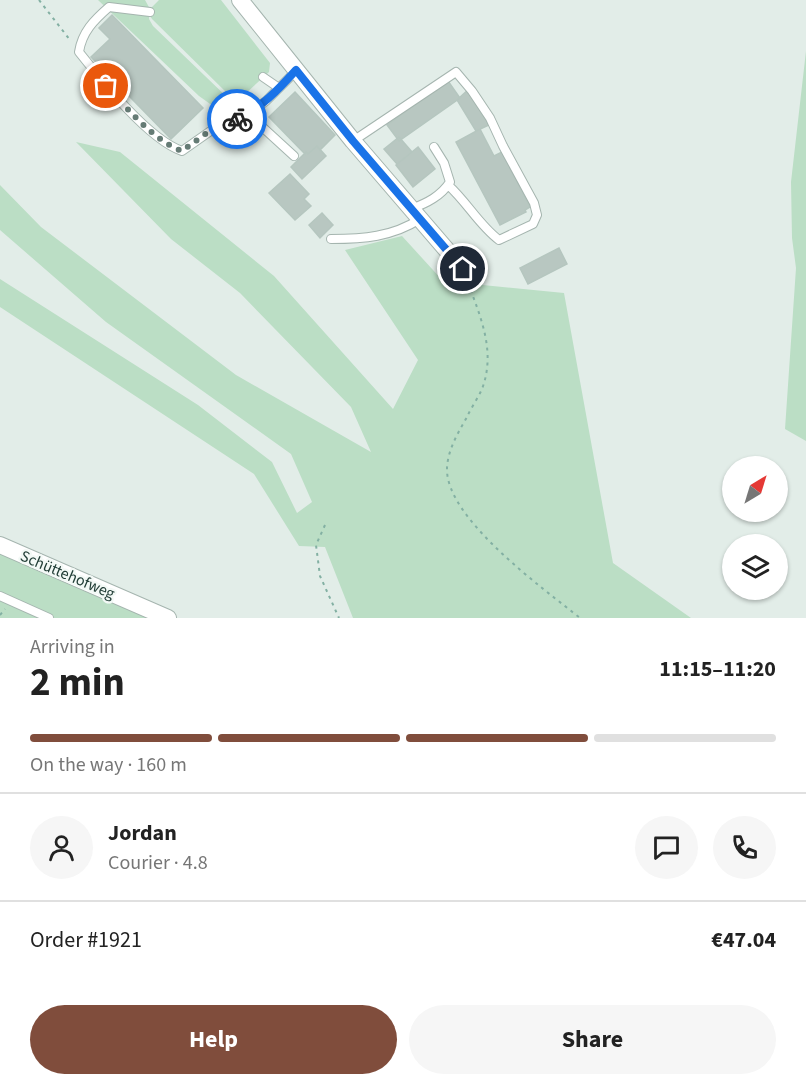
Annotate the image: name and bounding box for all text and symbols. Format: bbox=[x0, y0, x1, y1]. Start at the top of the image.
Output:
pin bbox=[80, 60, 131, 111]
icon: bag bbox=[89, 69, 122, 102]
courier bbox=[207, 89, 267, 149]
icon: bike bbox=[221, 103, 254, 136]
pin bbox=[437, 243, 488, 294]
icon: home bbox=[446, 252, 479, 285]
north arrow bbox=[722, 456, 788, 522]
map controls bbox=[722, 456, 788, 600]
button: layers bbox=[722, 534, 788, 600]
street label: Schüttehofweg bbox=[17, 545, 118, 605]
text: Arriving in bbox=[30, 633, 115, 661]
text: 11:15–11:20 bbox=[659, 653, 776, 685]
text: 2 min bbox=[30, 655, 125, 711]
text: On the way · 160 m bbox=[30, 751, 187, 779]
button: person bbox=[30, 816, 93, 879]
button: chat bbox=[635, 816, 698, 879]
button: phone bbox=[713, 816, 776, 879]
text: Jordan bbox=[108, 817, 177, 849]
text: Courier · 4.8 bbox=[108, 849, 208, 877]
text: Order #1921 bbox=[30, 924, 142, 956]
text: €47.04 bbox=[711, 924, 776, 956]
button: Help bbox=[30, 1005, 397, 1074]
button: Share bbox=[409, 1005, 776, 1074]

